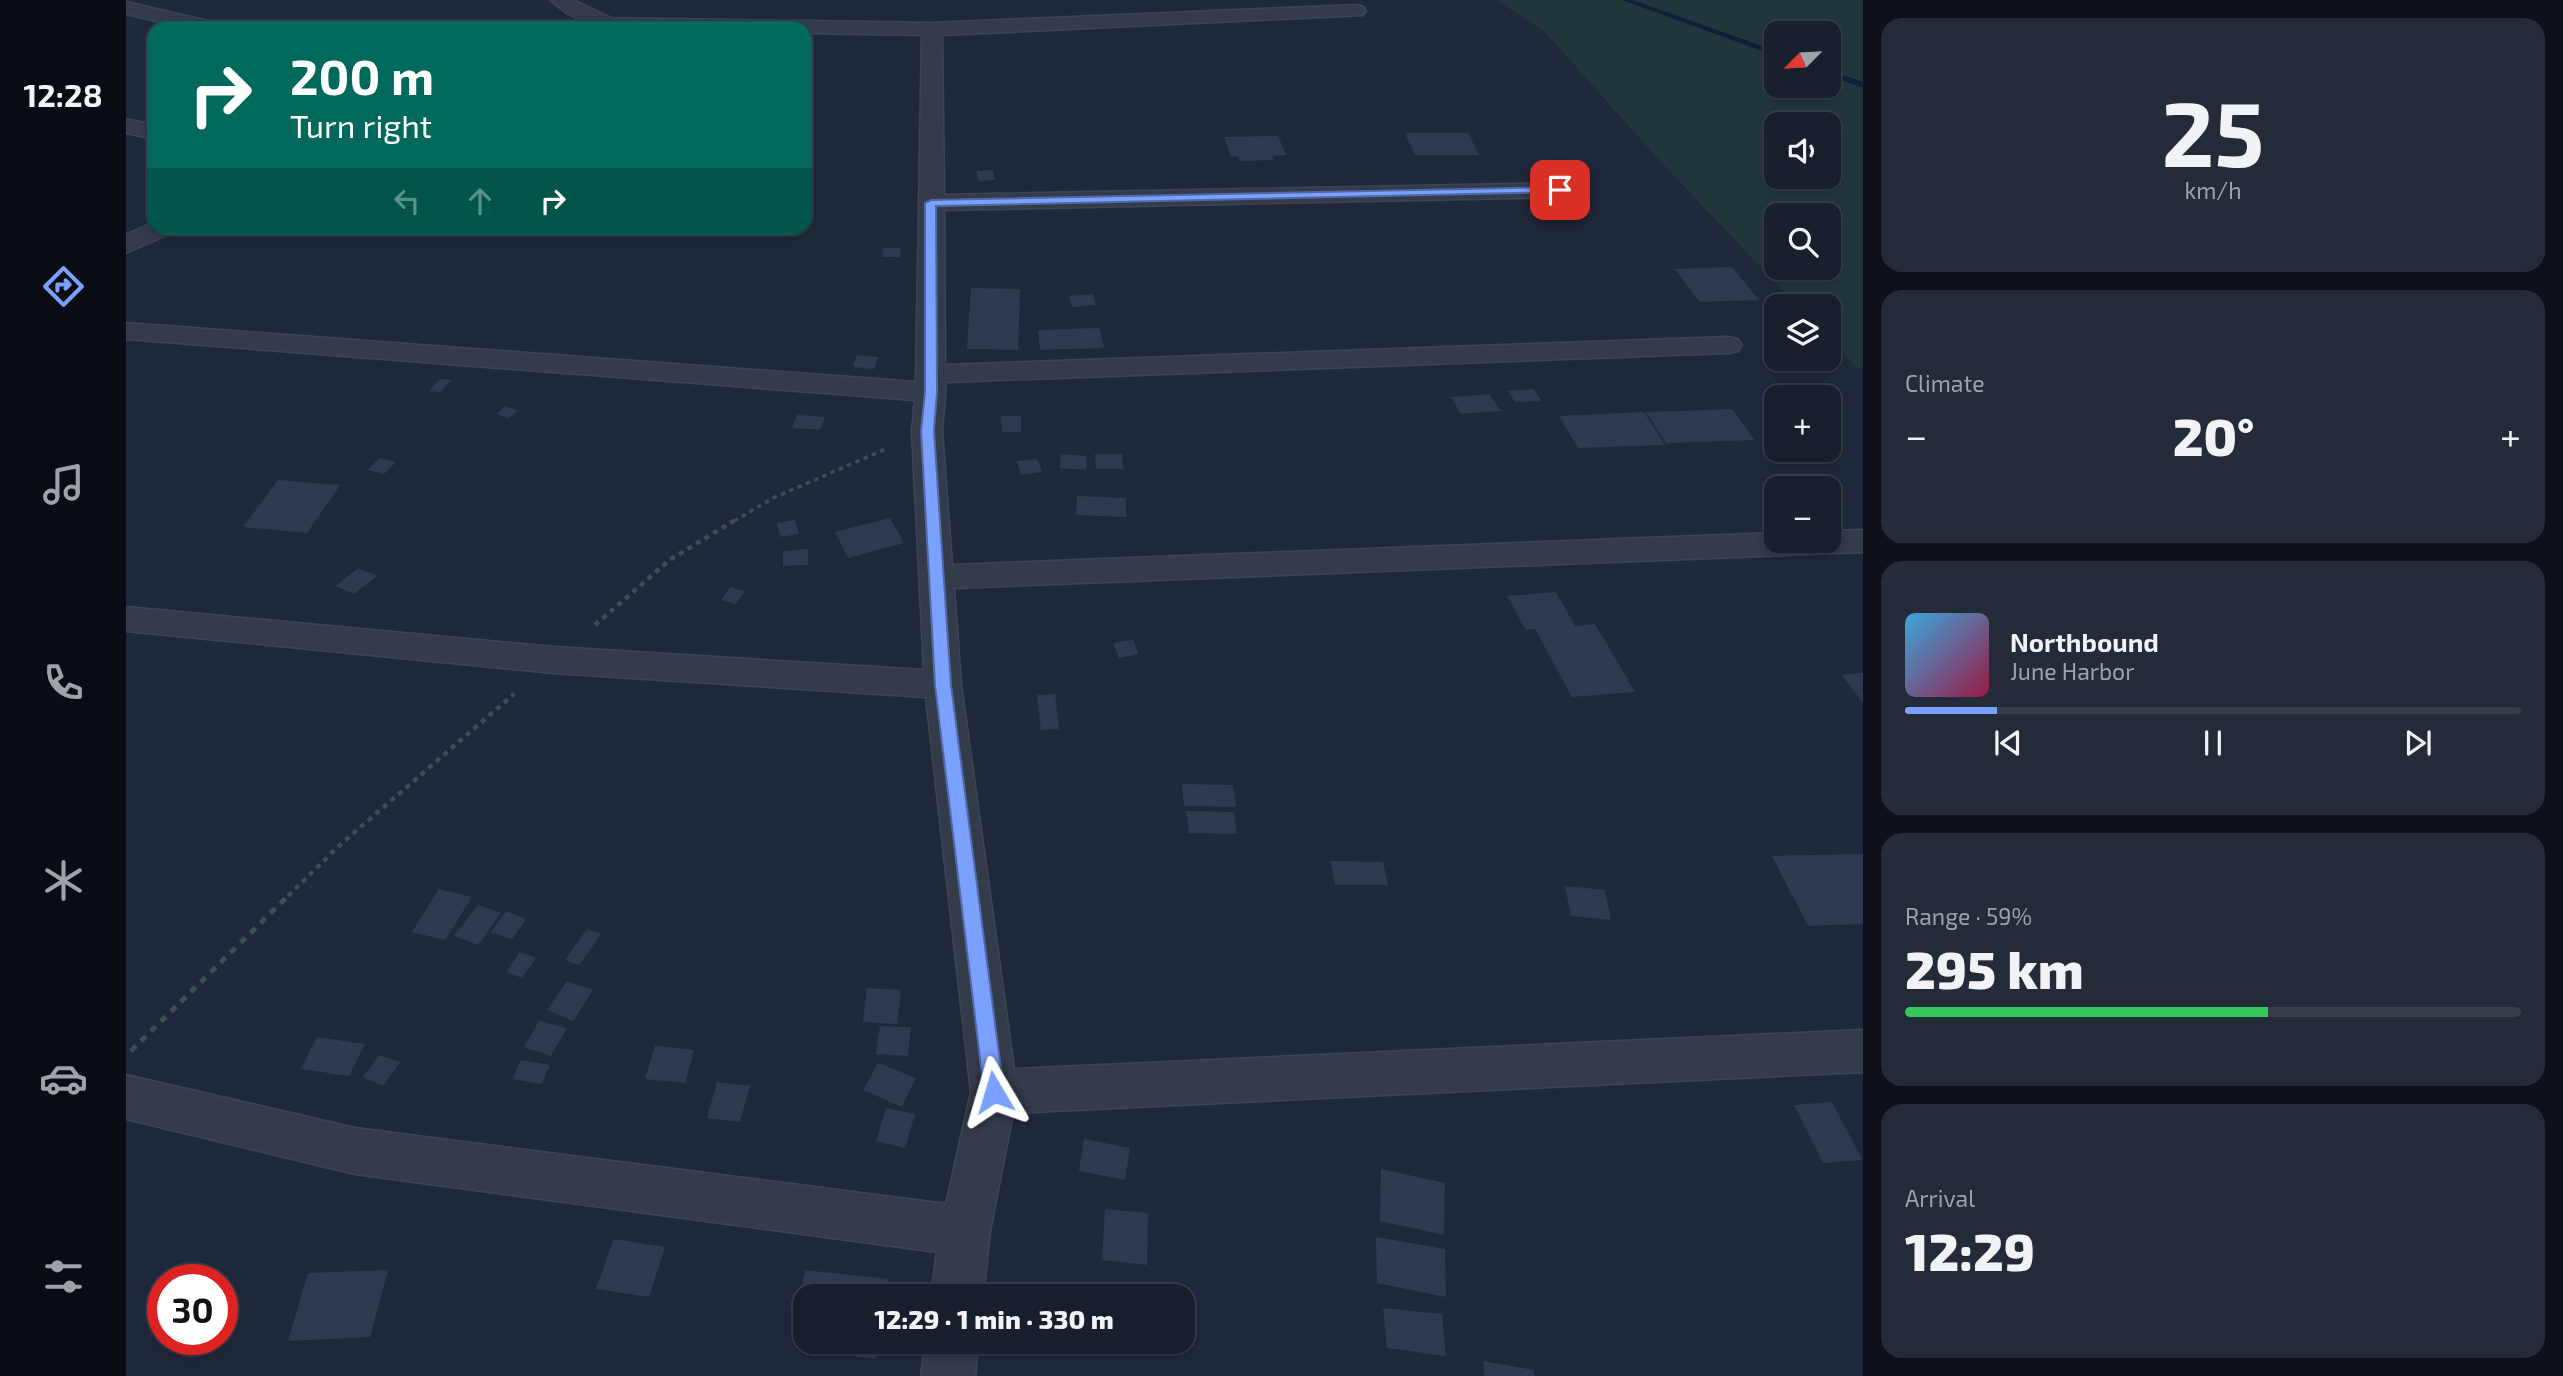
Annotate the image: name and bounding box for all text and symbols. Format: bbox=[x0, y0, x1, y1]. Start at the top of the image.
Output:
north arrow bbox=[1764, 21, 1841, 98]
map controls bbox=[1764, 21, 1841, 553]
text: 200 m bbox=[290, 46, 434, 105]
icon: right bbox=[175, 49, 266, 140]
text: 12:28 bbox=[23, 75, 103, 113]
text: 25 bbox=[2161, 76, 2265, 185]
text: Turn right bbox=[290, 106, 432, 144]
button: sound bbox=[1764, 112, 1841, 189]
pin bbox=[1530, 160, 1590, 220]
icon: arrive bbox=[1541, 171, 1579, 209]
text: km/h bbox=[2184, 176, 2242, 204]
icon: left bbox=[388, 182, 426, 220]
icon: ahead bbox=[461, 182, 499, 220]
icon: right bbox=[534, 182, 572, 220]
button: search bbox=[1764, 203, 1841, 280]
icon: directions bbox=[39, 262, 88, 311]
button: layers bbox=[1764, 294, 1841, 371]
text: Climate bbox=[1905, 369, 1985, 397]
button: + bbox=[1764, 385, 1841, 462]
text: 20° bbox=[2173, 404, 2254, 466]
text: − bbox=[1905, 412, 1927, 458]
text: + bbox=[2500, 412, 2521, 458]
icon: music bbox=[39, 460, 88, 509]
button: − bbox=[1764, 476, 1841, 553]
text: Northbound bbox=[2010, 626, 2159, 657]
text: June Harbor bbox=[2010, 657, 2134, 685]
icon: phone bbox=[39, 658, 88, 707]
icon: previous bbox=[1989, 724, 2027, 762]
icon: pause bbox=[2194, 724, 2232, 762]
icon: next bbox=[2399, 724, 2437, 762]
icon: climate bbox=[39, 856, 88, 905]
text: Range · 59% bbox=[1905, 902, 2032, 930]
text: 295 km bbox=[1905, 937, 2084, 999]
icon: car bbox=[39, 1054, 88, 1103]
position arrow bbox=[957, 1055, 1031, 1129]
text: Arrival bbox=[1905, 1184, 1975, 1212]
text: 12:29 bbox=[1905, 1219, 2035, 1281]
icon: filters bbox=[39, 1252, 88, 1301]
speed limit sign: 30 bbox=[147, 1264, 238, 1355]
text: 12:29 · 1 min · 330 m bbox=[874, 1303, 1114, 1334]

